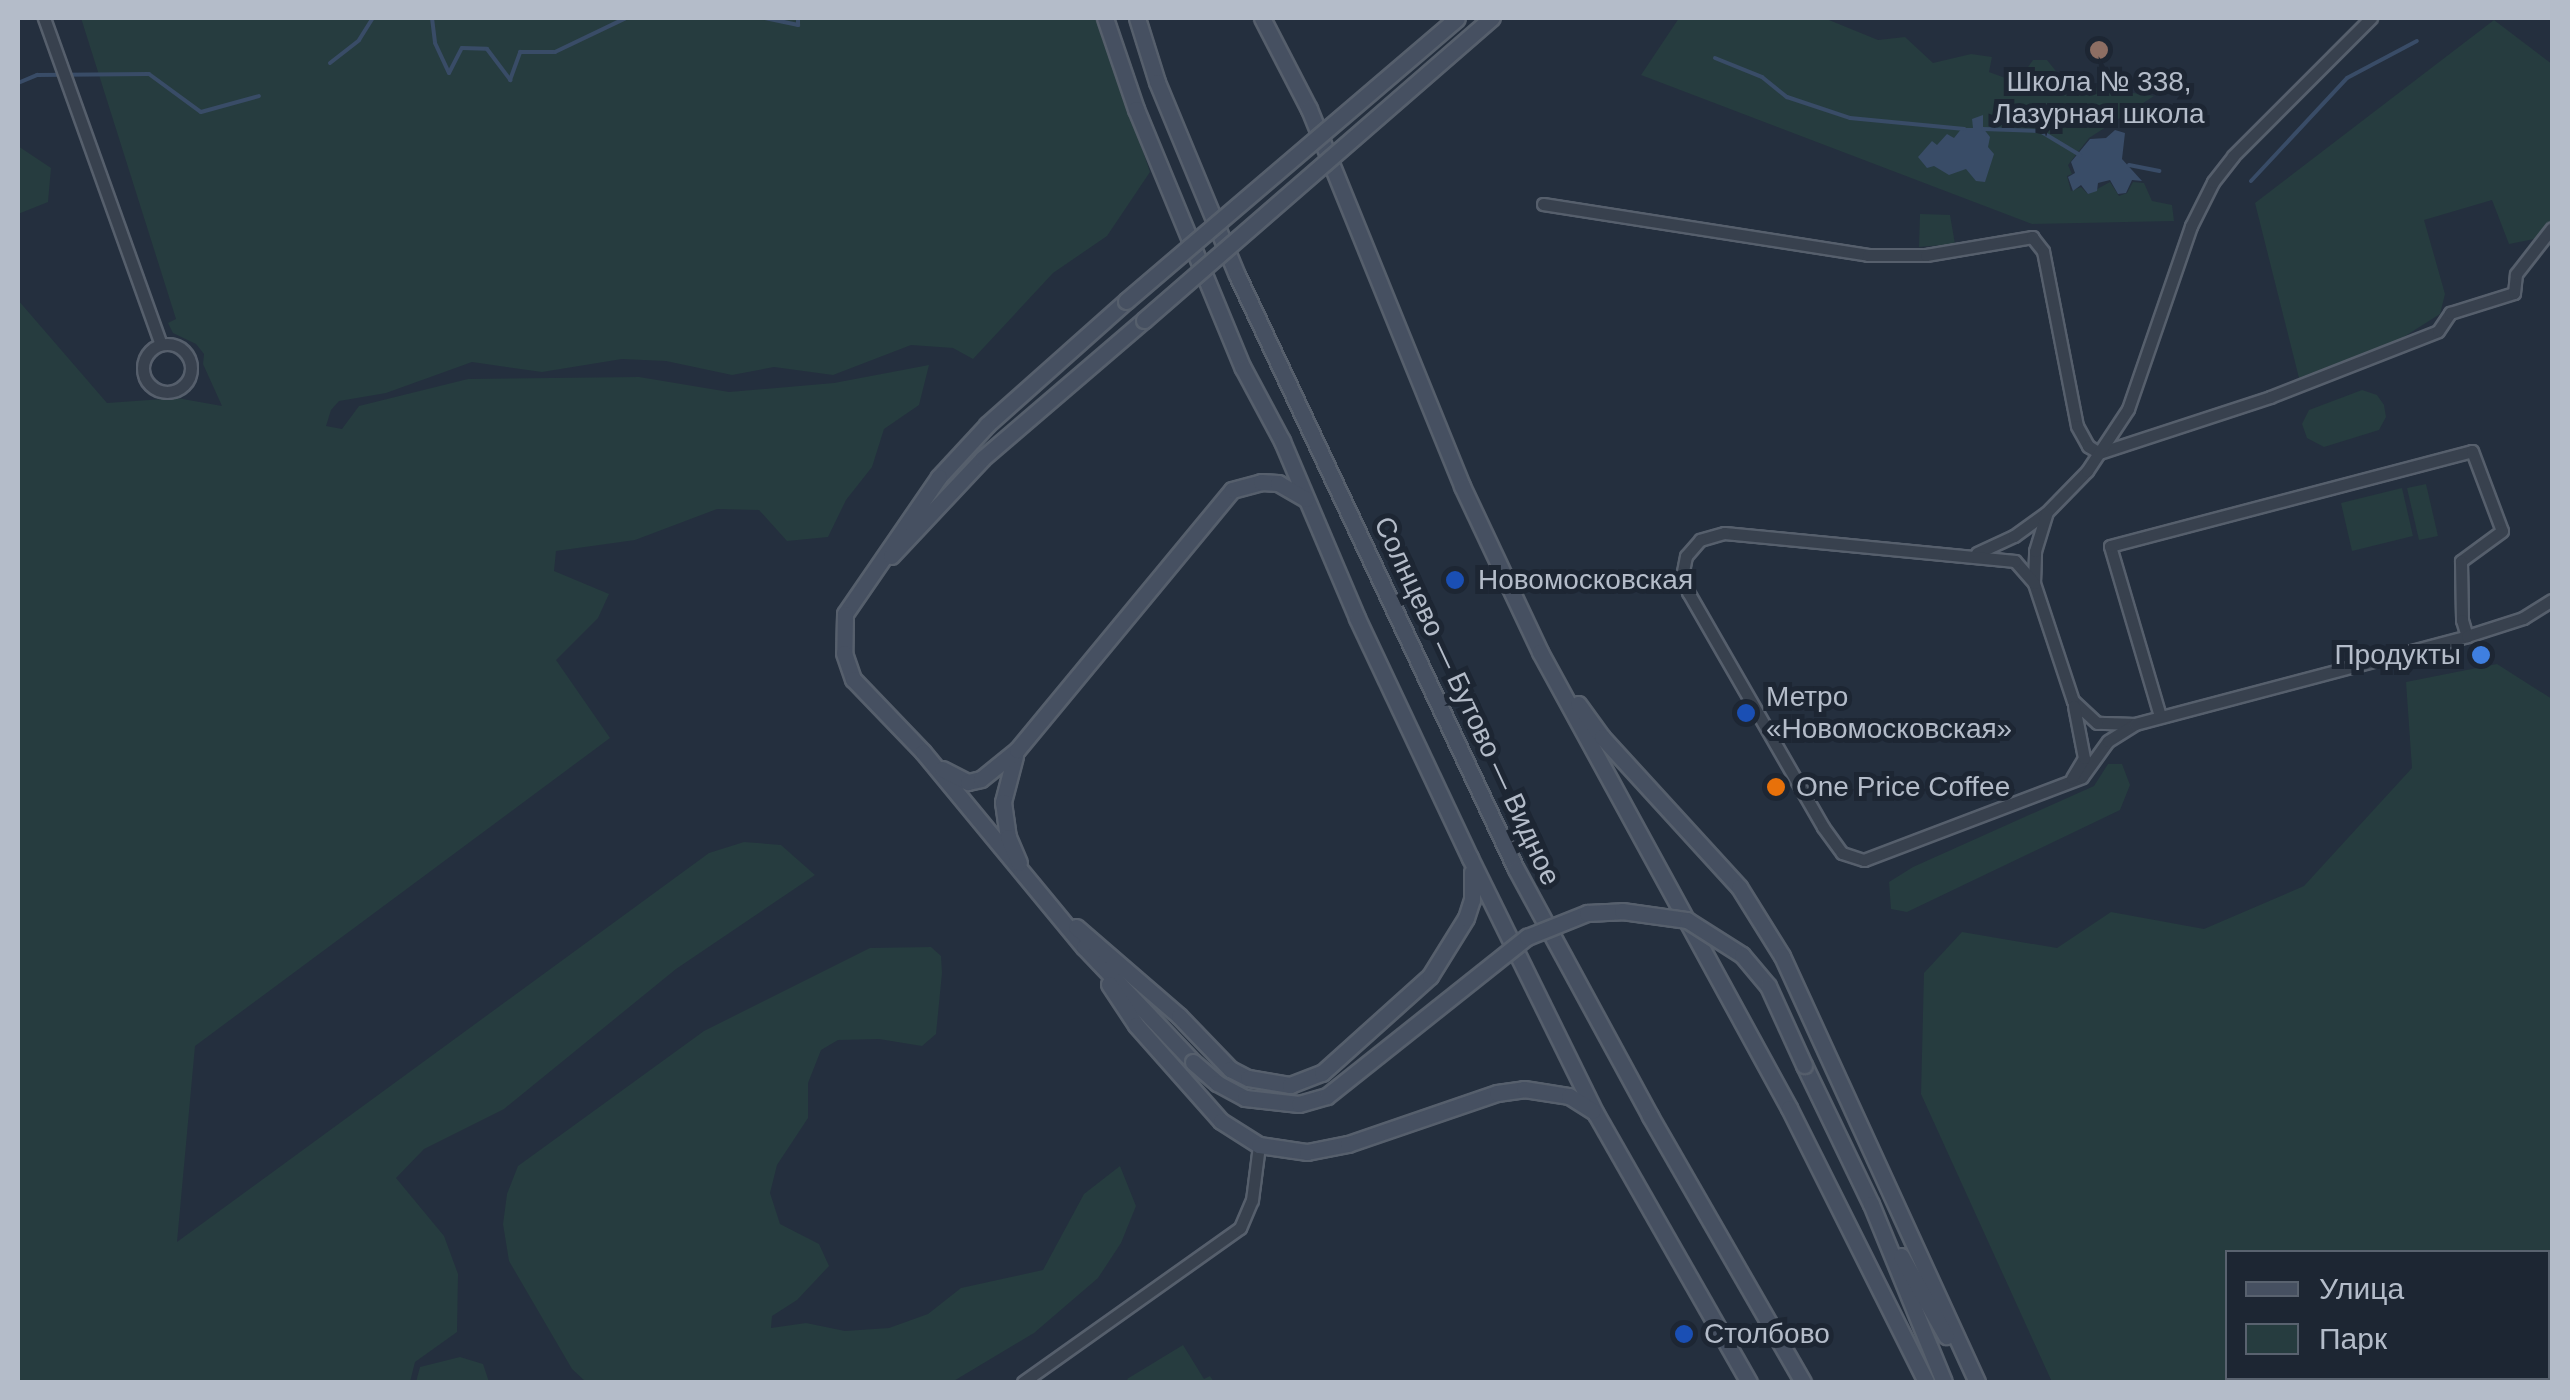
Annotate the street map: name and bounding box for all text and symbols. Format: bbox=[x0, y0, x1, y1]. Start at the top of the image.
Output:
marker: Школа № 338, Лазурная школа bbox=[2088, 39, 2110, 61]
place label: Школа № 338, Лазурная школа bbox=[1993, 65, 2205, 131]
street label: Солнцево — Бутово — Видное bbox=[1367, 511, 1567, 891]
place label: Новомосковская bbox=[1478, 563, 1693, 597]
marker: Новомосковская bbox=[1442, 567, 1468, 593]
place label: Продукты bbox=[2334, 638, 2461, 672]
marker: Продукты bbox=[2470, 644, 2492, 666]
place label: Метро «Новомосковская» bbox=[1766, 680, 2012, 746]
marker: Метро «Новомосковская» bbox=[1735, 702, 1757, 724]
place label: One Price Coffee bbox=[1796, 770, 2010, 804]
marker: One Price Coffee bbox=[1765, 776, 1787, 798]
legend bbox=[2225, 1250, 2550, 1380]
text: Улица bbox=[2319, 1272, 2404, 1305]
place label: Столбово bbox=[1704, 1317, 1830, 1351]
text: Парк bbox=[2319, 1322, 2387, 1355]
marker: Столбово bbox=[1673, 1323, 1695, 1345]

